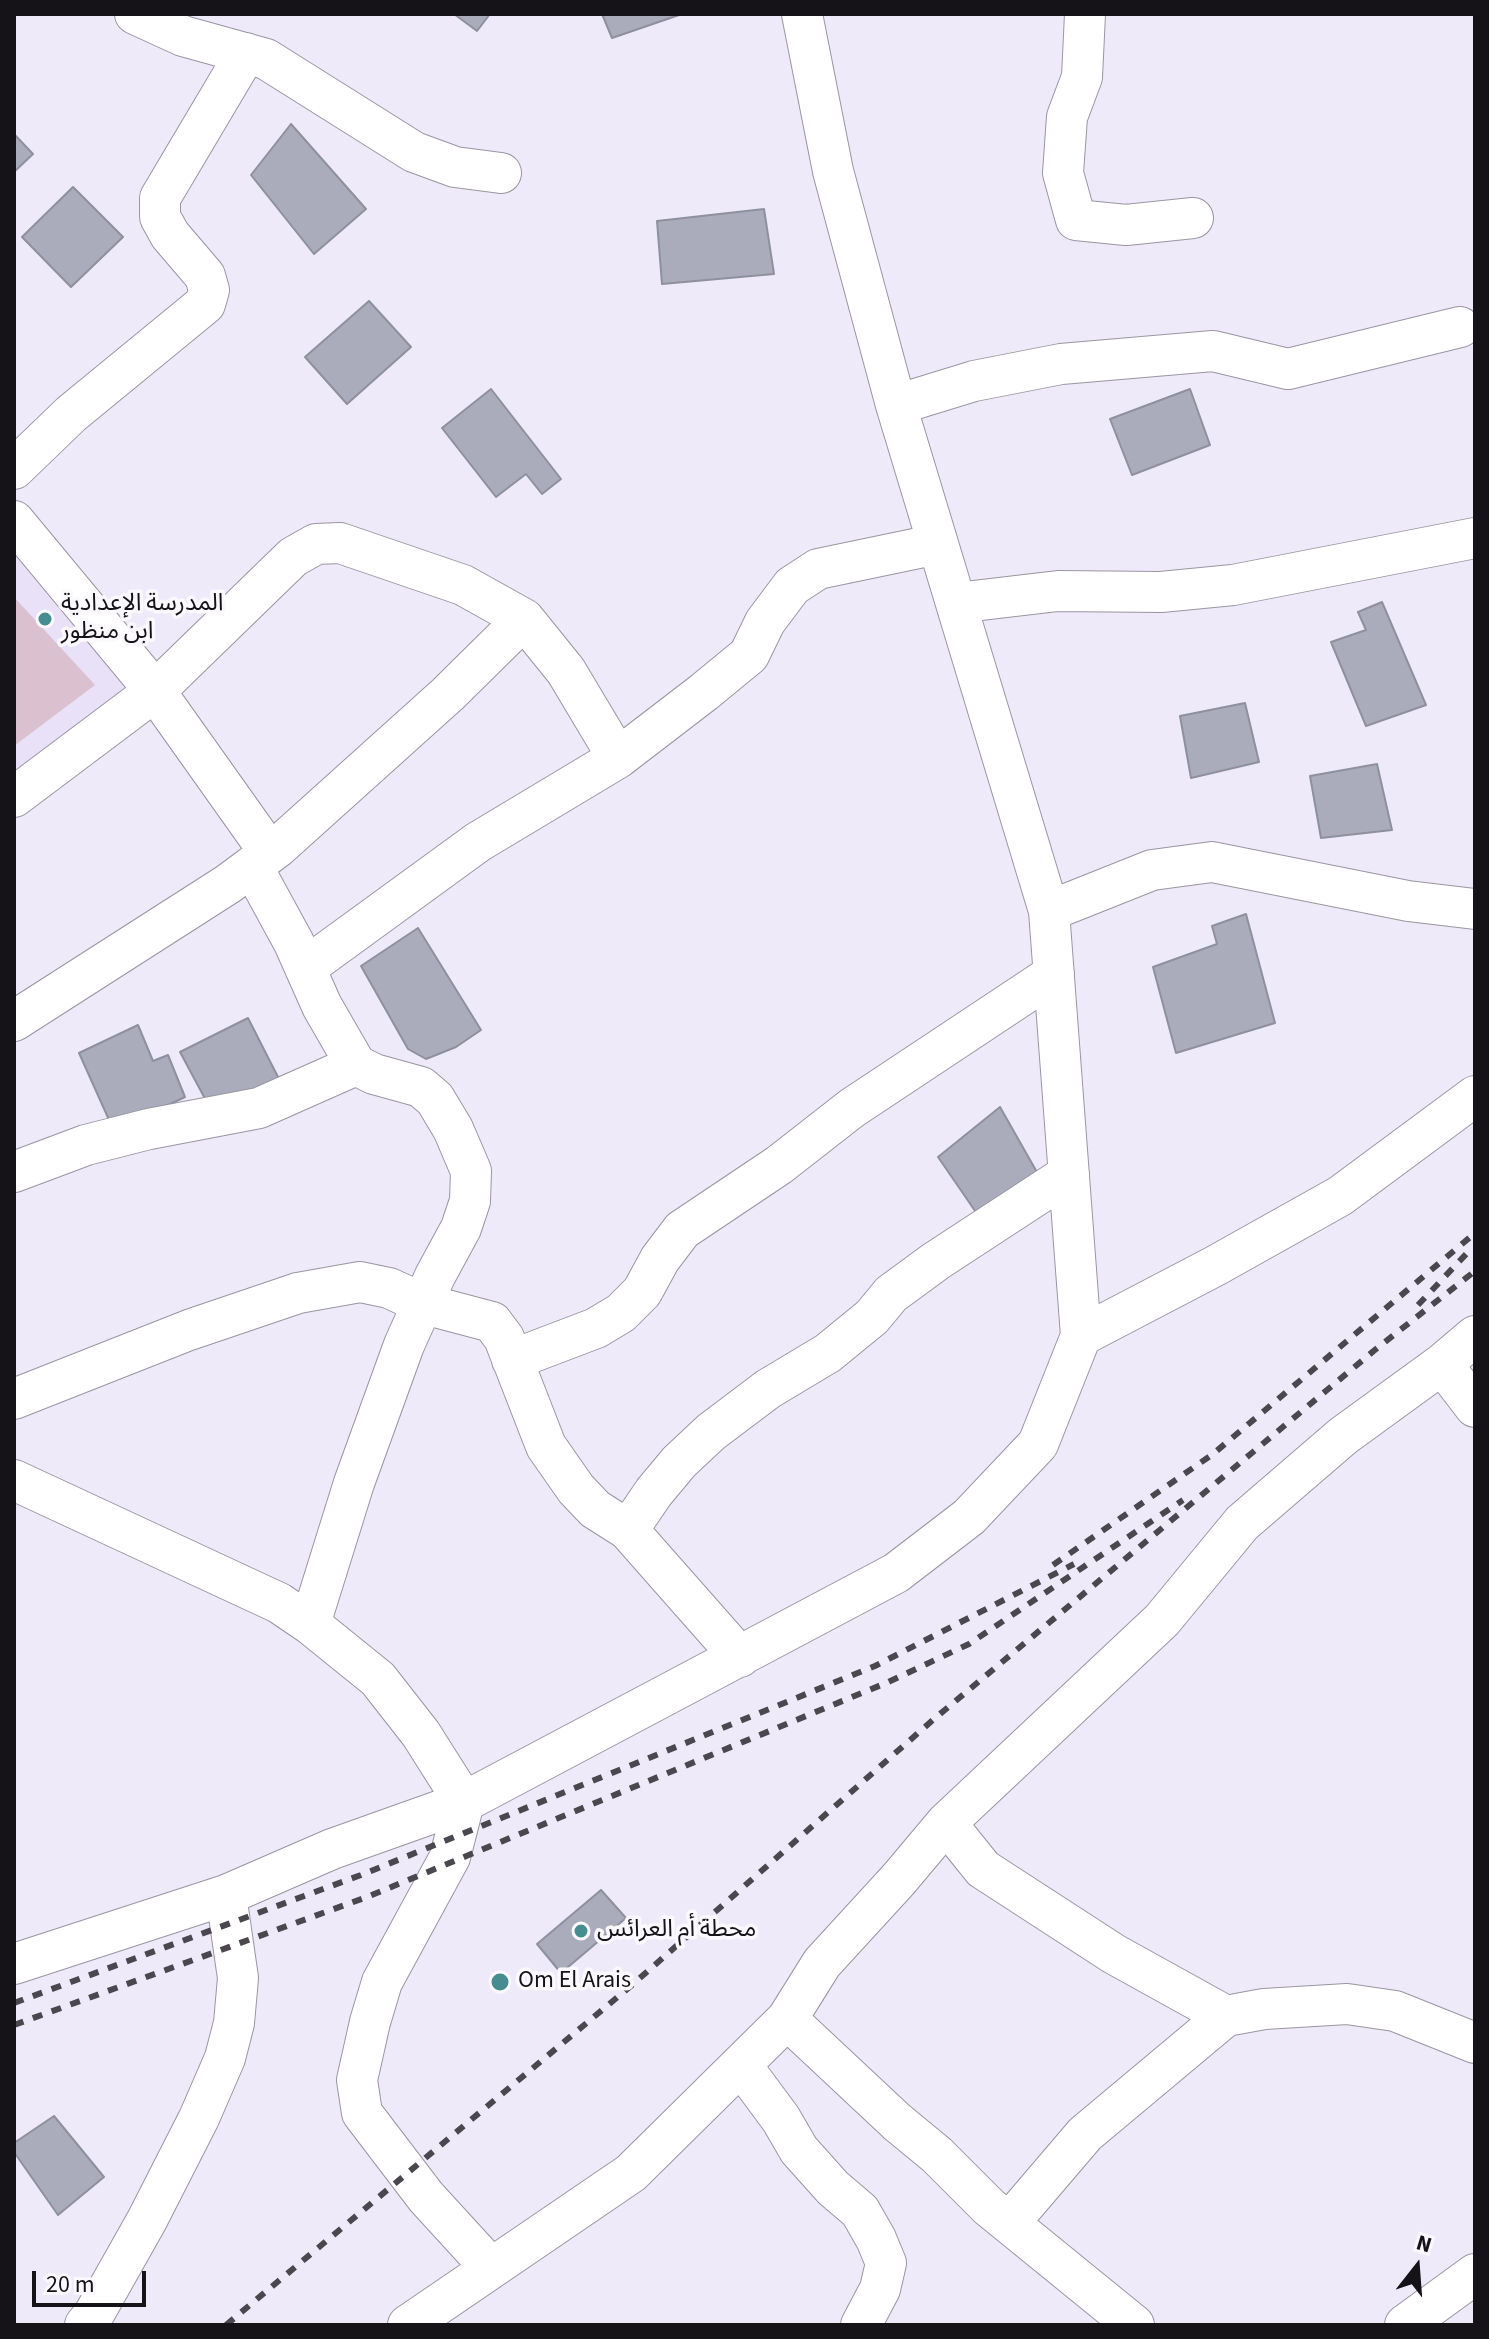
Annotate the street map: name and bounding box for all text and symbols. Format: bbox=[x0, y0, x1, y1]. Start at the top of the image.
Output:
place label: المدرسة الإعدادية ابن منظور bbox=[61, 591, 223, 647]
marker: المدرسة الإعدادية ابن منظور bbox=[36, 610, 54, 628]
place label: محطة أم العرائس bbox=[597, 1917, 756, 1945]
marker: محطة أم العرائس bbox=[572, 1922, 590, 1940]
place label: Om El Arais bbox=[518, 1968, 631, 1996]
marker: Om El Arais bbox=[489, 1971, 511, 1993]
north arrow bbox=[1377, 2227, 1457, 2307]
text: N bbox=[1412, 2227, 1436, 2261]
scale bar bbox=[36, 2255, 150, 2305]
text: 20 m bbox=[46, 2267, 95, 2302]

